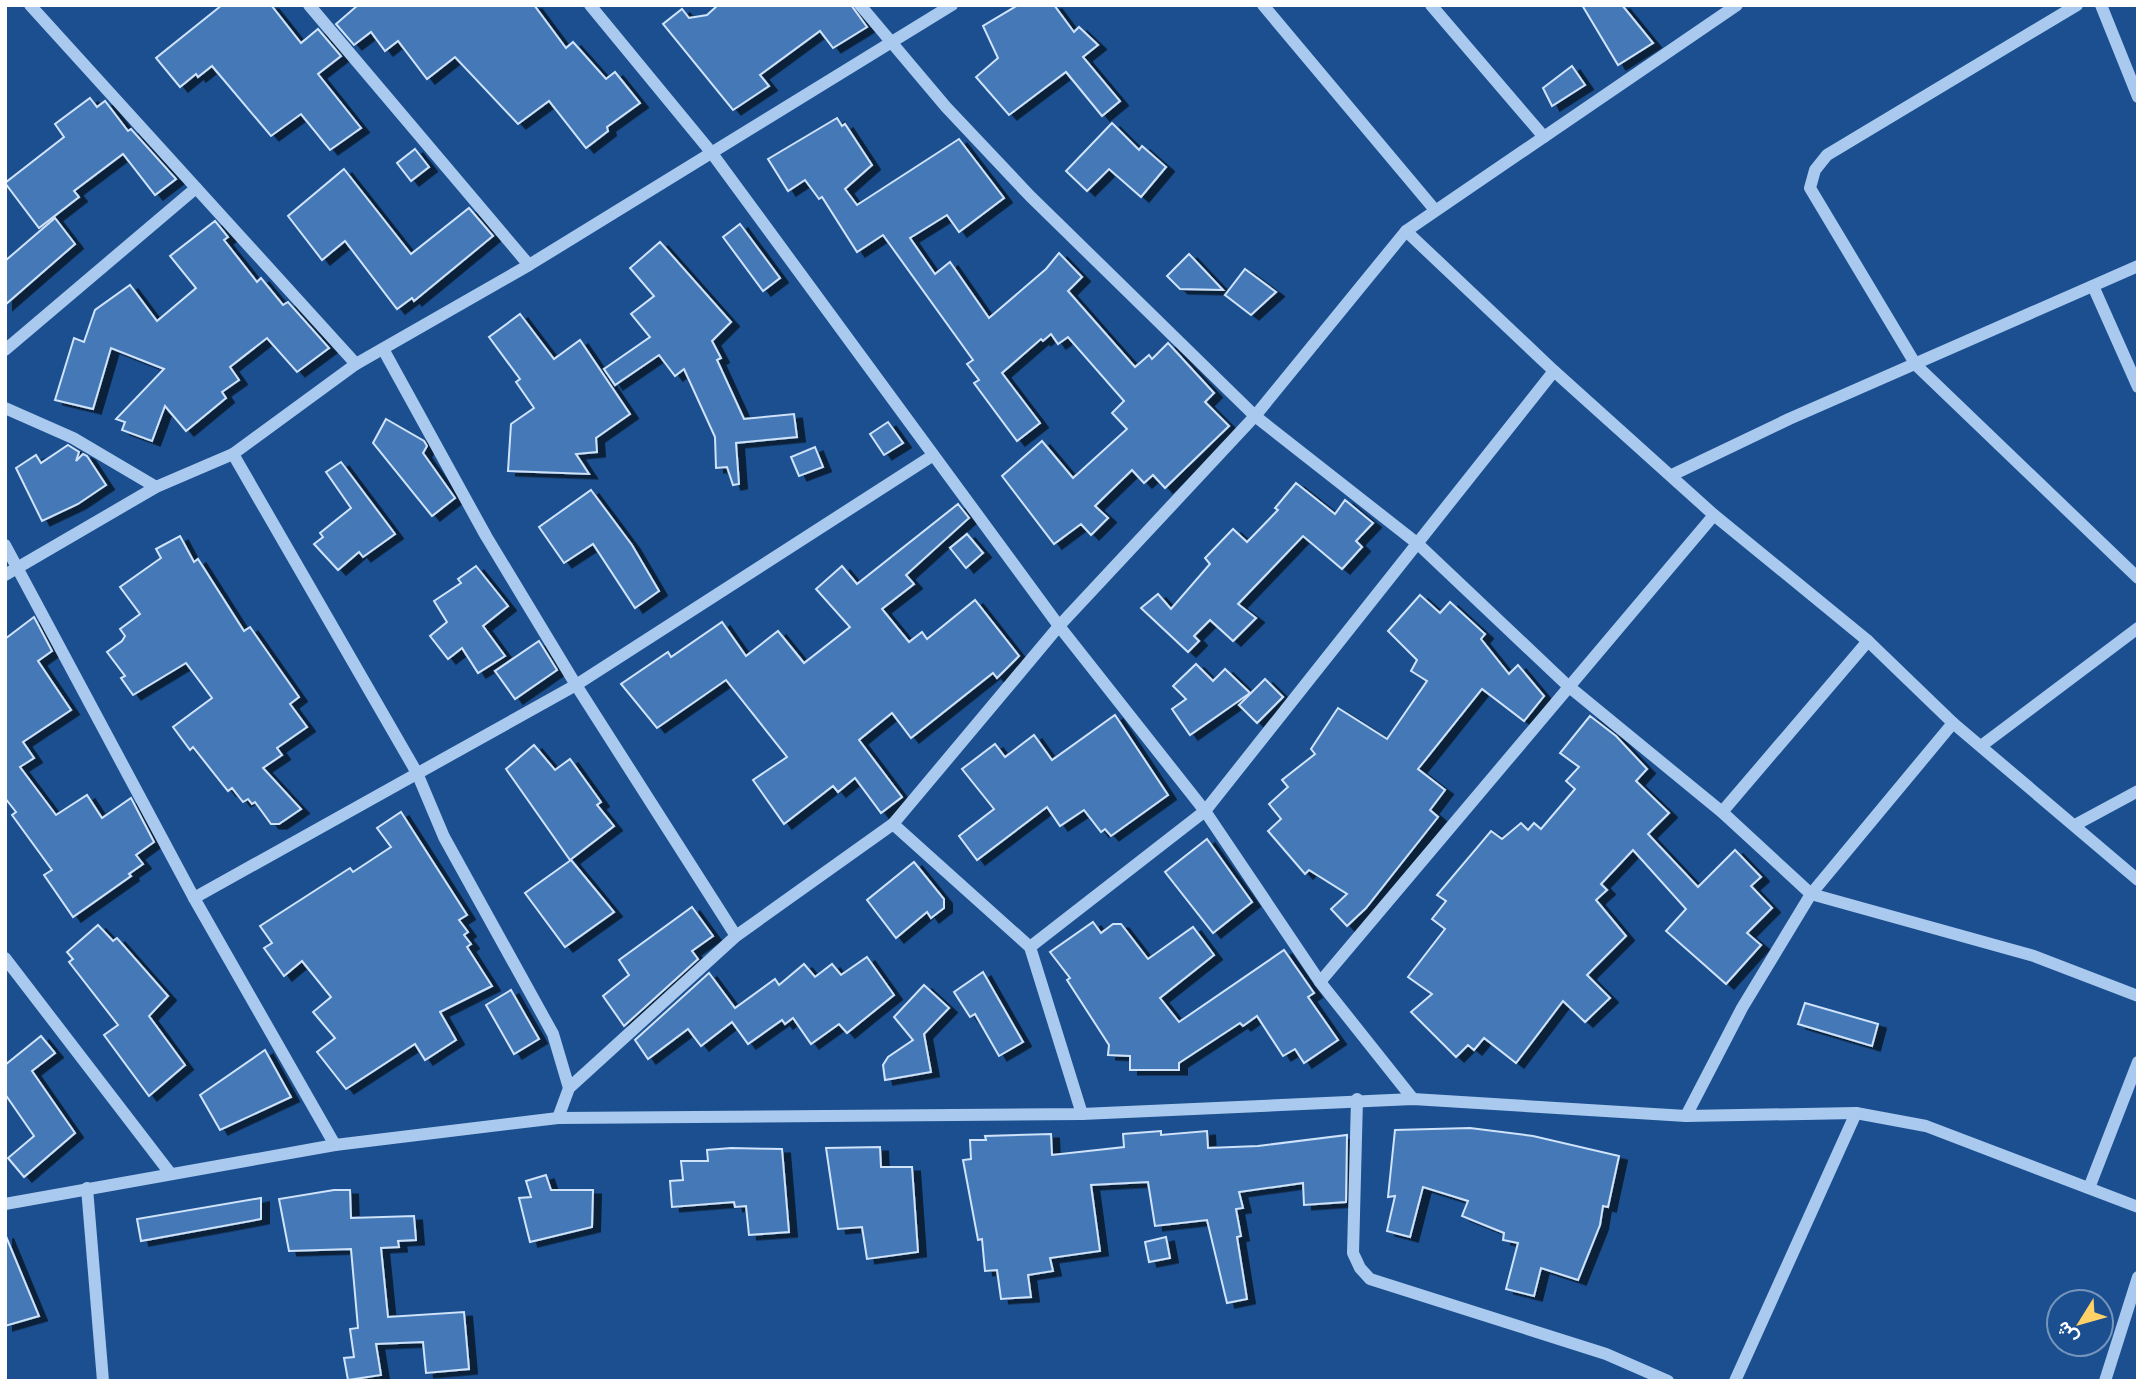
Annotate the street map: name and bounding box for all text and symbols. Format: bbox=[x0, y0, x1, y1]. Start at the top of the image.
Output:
north arrow bbox=[2045, 1288, 2115, 1358]
text: ش bbox=[2051, 1317, 2083, 1349]

